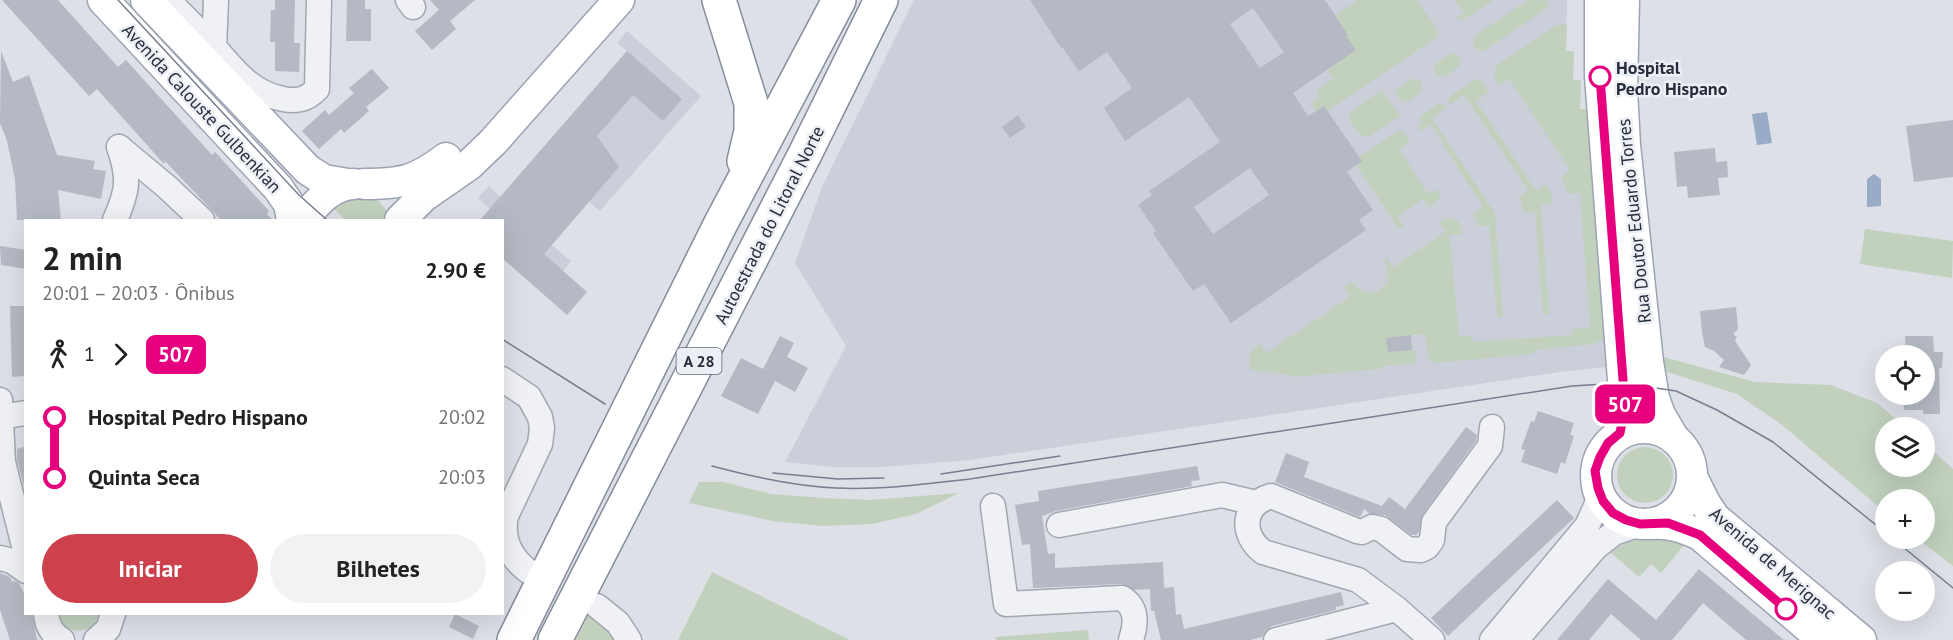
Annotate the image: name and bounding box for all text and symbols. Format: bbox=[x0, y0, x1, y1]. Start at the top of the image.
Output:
street label: Avenida Calouste Gulbenkian bbox=[117, 18, 287, 198]
place label: Hospital Pedro Hispano bbox=[1616, 56, 1728, 100]
marker: Hospital Pedro Hispano bbox=[1589, 66, 1611, 88]
street label: Rua Doutor Eduardo Torres bbox=[1612, 118, 1656, 324]
street label: Autoestrada do Litoral Norte bbox=[709, 122, 829, 328]
text: 2 min bbox=[42, 236, 123, 279]
text: 2.90 € bbox=[425, 256, 486, 284]
text: 20:01 – 20:03 · Ônibus bbox=[42, 280, 235, 306]
icon: walk bbox=[42, 338, 75, 371]
icon: forward bbox=[104, 338, 137, 371]
text: 1 bbox=[84, 341, 95, 367]
text: 507 bbox=[158, 341, 194, 368]
map controls bbox=[1875, 345, 1935, 621]
button: locate bbox=[1875, 345, 1935, 405]
road number: A 28 bbox=[676, 348, 722, 374]
line badge: 507 bbox=[1590, 384, 1660, 424]
text: 507 bbox=[1607, 391, 1643, 418]
text: Hospital Pedro Hispano bbox=[88, 403, 308, 431]
text: 20:02 bbox=[438, 404, 486, 430]
button: layers bbox=[1875, 417, 1935, 477]
text: Quinta Seca bbox=[88, 463, 200, 491]
text: 20:03 bbox=[438, 464, 486, 490]
button: + bbox=[1875, 489, 1935, 549]
street label: Avenida de Merignac bbox=[1705, 502, 1841, 624]
button: Iniciar bbox=[42, 534, 258, 603]
button: Bilhetes bbox=[270, 534, 486, 603]
button: − bbox=[1875, 561, 1935, 621]
unlabelled marker bbox=[1775, 598, 1797, 620]

